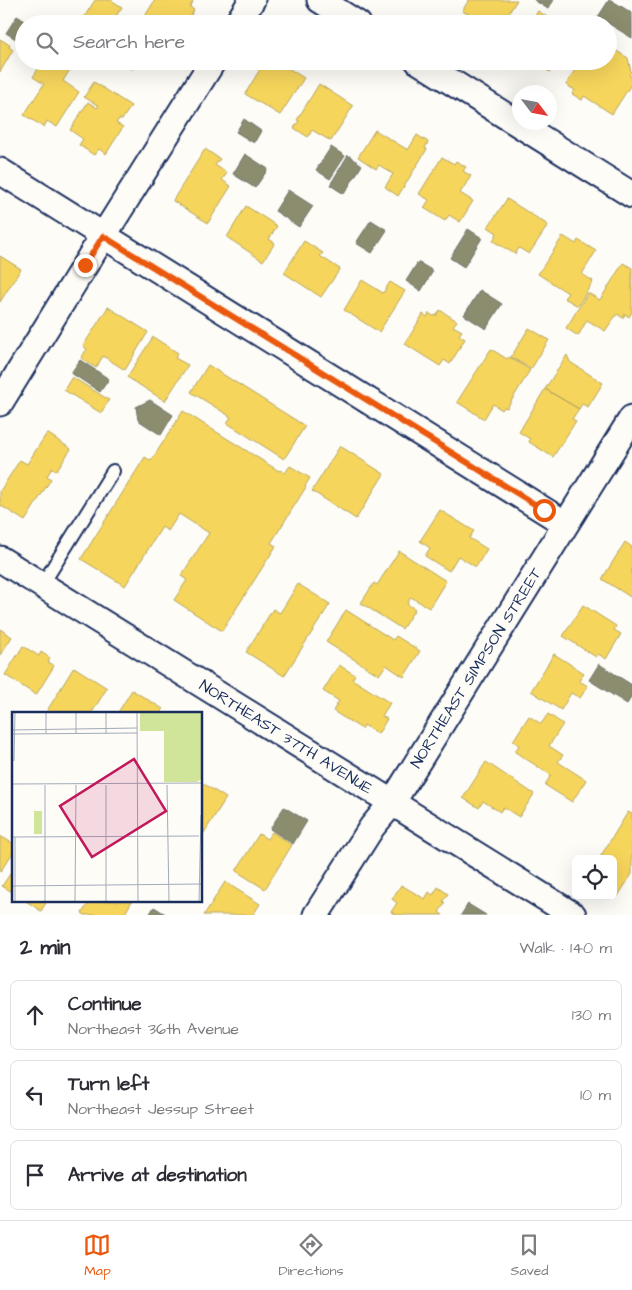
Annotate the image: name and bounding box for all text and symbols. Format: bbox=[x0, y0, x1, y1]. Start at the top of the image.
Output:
search box bbox=[15, 15, 617, 70]
icon: search bbox=[33, 29, 61, 57]
text: Search here bbox=[73, 29, 185, 56]
north arrow bbox=[512, 85, 557, 130]
route end bbox=[74, 254, 97, 277]
route start bbox=[533, 499, 556, 522]
street label: NORTHEAST SIMPSON STREET bbox=[405, 564, 547, 772]
street label: NORTHEAST 37TH AVENUE bbox=[195, 675, 377, 800]
inset map bbox=[12, 712, 202, 902]
map controls bbox=[572, 855, 617, 900]
button: locate bbox=[572, 855, 617, 900]
text: 2 min bbox=[20, 933, 70, 962]
text: Walk · 140 m bbox=[520, 937, 612, 959]
text: Continue bbox=[68, 991, 142, 1018]
icon: ahead bbox=[21, 1001, 49, 1029]
text: 130 m bbox=[572, 1004, 611, 1026]
text: Northeast 36th Avenue bbox=[68, 1018, 239, 1040]
text: Turn left bbox=[68, 1071, 149, 1098]
icon: left bbox=[21, 1081, 49, 1109]
text: 10 m bbox=[580, 1084, 611, 1106]
text: Northeast Jessup Street bbox=[68, 1098, 254, 1120]
icon: arrive bbox=[21, 1161, 49, 1189]
text: Arrive at destination bbox=[68, 1162, 247, 1189]
tab: Map bbox=[83, 1231, 111, 1281]
tab: Directions bbox=[278, 1231, 343, 1281]
tab: Saved bbox=[510, 1231, 549, 1281]

